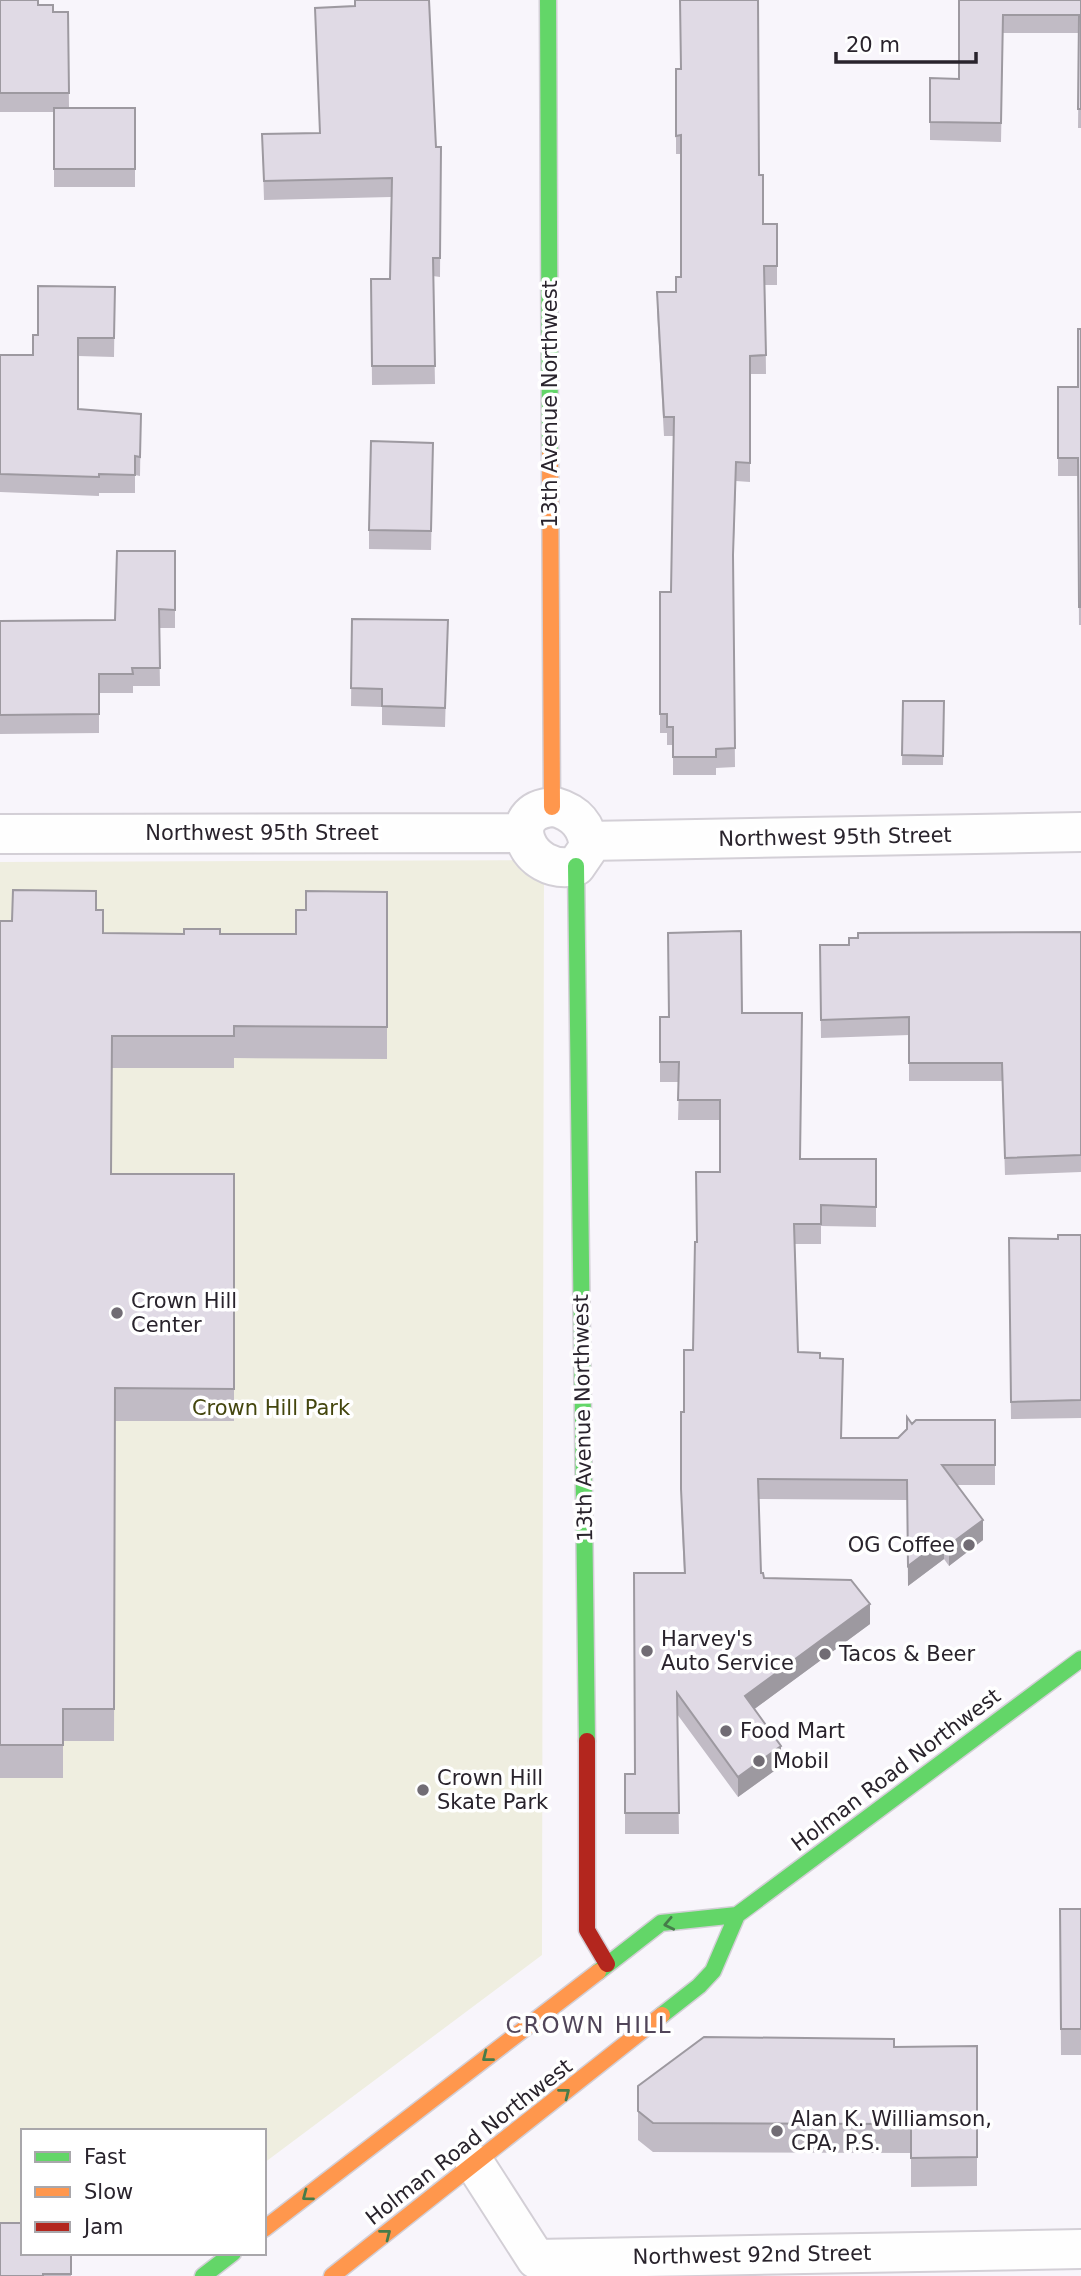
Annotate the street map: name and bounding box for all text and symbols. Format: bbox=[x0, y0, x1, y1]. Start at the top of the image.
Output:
scale bar bbox=[836, 21, 976, 65]
text: 20 m bbox=[846, 33, 900, 57]
street label: 13th Avenue Northwest bbox=[538, 280, 562, 528]
street label: Northwest 95th Street bbox=[145, 821, 379, 845]
street label: Northwest 95th Street bbox=[718, 823, 952, 851]
place label: Crown Hill Center bbox=[131, 1289, 237, 1337]
street label: 13th Avenue Northwest bbox=[569, 1294, 597, 1542]
marker: Crown Hill Center bbox=[109, 1305, 125, 1321]
park label: Crown Hill Park bbox=[192, 1396, 351, 1420]
place label: OG Coffee bbox=[848, 1533, 955, 1557]
marker: OG Coffee bbox=[961, 1537, 977, 1553]
place label: Harvey's Auto Service bbox=[661, 1627, 794, 1675]
place label: Tacos & Beer bbox=[838, 1642, 976, 1666]
marker: Harvey's Auto Service bbox=[639, 1643, 655, 1659]
marker: Tacos & Beer bbox=[817, 1646, 833, 1662]
street label: Holman Road Northwest bbox=[787, 1684, 1005, 1856]
place label: Food Mart bbox=[740, 1719, 845, 1743]
marker: Food Mart bbox=[718, 1723, 734, 1739]
place label: Mobil bbox=[773, 1749, 829, 1773]
marker: Mobil bbox=[751, 1753, 767, 1769]
place label: Crown Hill Skate Park bbox=[437, 1766, 549, 1814]
marker: Crown Hill Skate Park bbox=[415, 1782, 431, 1798]
one-way arrow bbox=[664, 1915, 676, 1930]
district label: CROWN HILL bbox=[505, 2012, 673, 2038]
one-way arrow bbox=[482, 2049, 495, 2062]
street label: Holman Road Northwest bbox=[361, 2054, 577, 2230]
one-way arrow bbox=[556, 2089, 569, 2101]
place label: Alan K. Williamson, CPA, P.S. bbox=[791, 2107, 992, 2155]
marker: Alan K. Williamson, CPA, P.S. bbox=[769, 2123, 785, 2139]
legend bbox=[21, 2129, 266, 2255]
text: Fast bbox=[84, 2145, 126, 2169]
text: Slow bbox=[84, 2180, 133, 2204]
one-way arrow bbox=[302, 2188, 315, 2201]
text: Jam bbox=[82, 2215, 124, 2239]
one-way arrow bbox=[378, 2230, 391, 2242]
street label: Northwest 92nd Street bbox=[633, 2241, 871, 2269]

